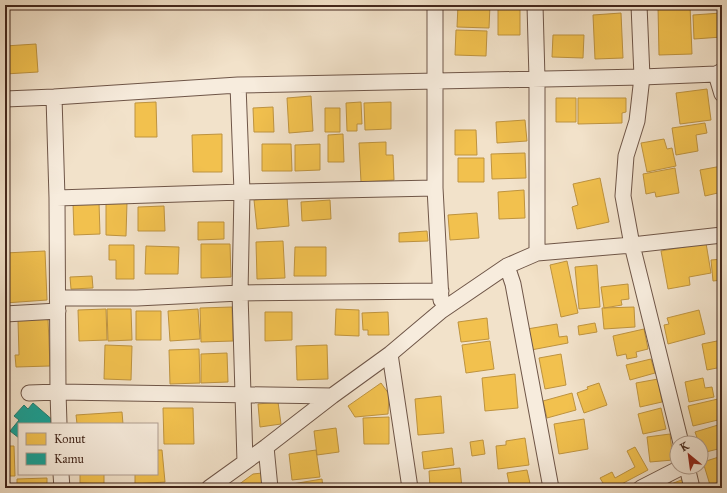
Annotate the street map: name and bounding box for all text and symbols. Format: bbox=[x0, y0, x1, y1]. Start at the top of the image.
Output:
legend bbox=[18, 423, 158, 475]
text: Konut bbox=[54, 432, 86, 446]
north arrow bbox=[669, 435, 709, 475]
text: K bbox=[678, 439, 692, 454]
text: Kamu bbox=[54, 452, 85, 466]

